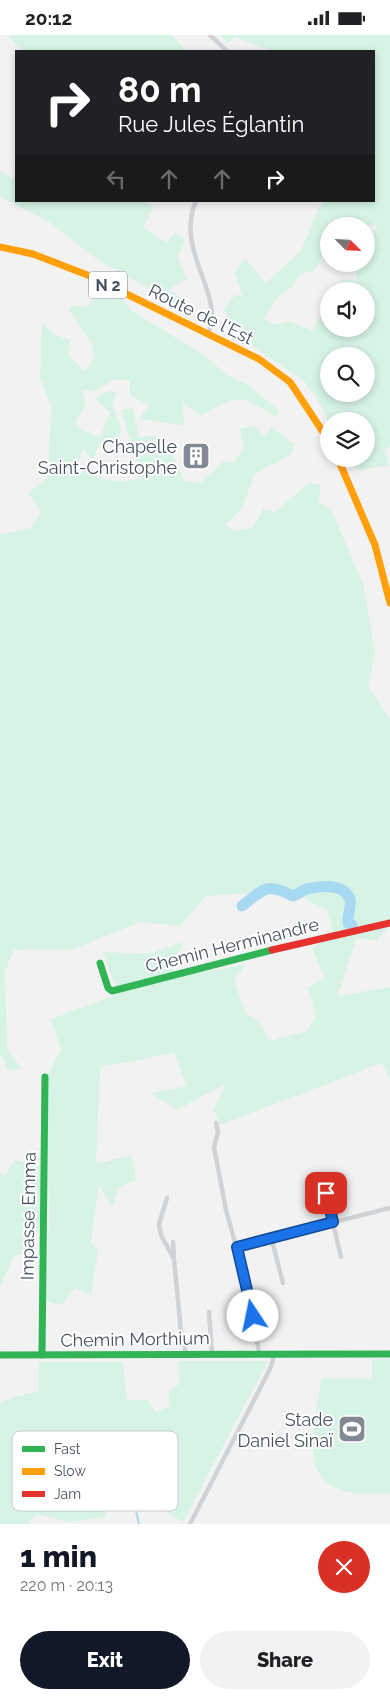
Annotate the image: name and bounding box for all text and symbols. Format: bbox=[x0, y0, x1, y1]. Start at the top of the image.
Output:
text: 20:12 bbox=[25, 7, 72, 29]
text: 80 m bbox=[118, 69, 202, 110]
icon: right bbox=[35, 70, 100, 135]
text: Rue Jules Églantin bbox=[118, 111, 304, 137]
icon: left bbox=[102, 165, 130, 193]
icon: ahead bbox=[155, 165, 183, 193]
icon: ahead bbox=[208, 165, 236, 193]
icon: right bbox=[261, 165, 289, 193]
north arrow bbox=[320, 217, 375, 273]
map controls bbox=[320, 217, 375, 467]
road number: N 2 bbox=[89, 271, 127, 299]
street label: Route de l'Est bbox=[145, 280, 257, 348]
button: sound bbox=[320, 282, 375, 337]
button: search bbox=[320, 347, 375, 402]
button: layers bbox=[320, 412, 375, 467]
place label: Chapelle Saint-Christophe bbox=[38, 436, 177, 478]
building icon: Chapelle Saint-Christophe bbox=[181, 441, 211, 471]
street label: Chemin Herminandre bbox=[143, 913, 321, 977]
street label: Impasse Emma bbox=[16, 1152, 40, 1280]
pin bbox=[305, 1172, 347, 1214]
icon: arrive bbox=[312, 1179, 340, 1207]
position arrow bbox=[226, 1289, 278, 1341]
street label: Chemin Morthium bbox=[60, 1327, 210, 1351]
place label: Stade Daniel Sinaï bbox=[237, 1409, 333, 1451]
sports icon: Stade Daniel Sinaï bbox=[337, 1414, 367, 1444]
legend bbox=[12, 1431, 178, 1511]
text: Fast bbox=[54, 1441, 81, 1457]
text: Slow bbox=[54, 1463, 86, 1479]
text: Jam bbox=[54, 1486, 81, 1502]
text: 1 min bbox=[20, 1539, 97, 1574]
button: close bbox=[318, 1541, 370, 1593]
text: 220 m · 20:13 bbox=[20, 1576, 113, 1595]
button: Exit bbox=[20, 1631, 190, 1689]
button: Share bbox=[200, 1631, 370, 1689]

